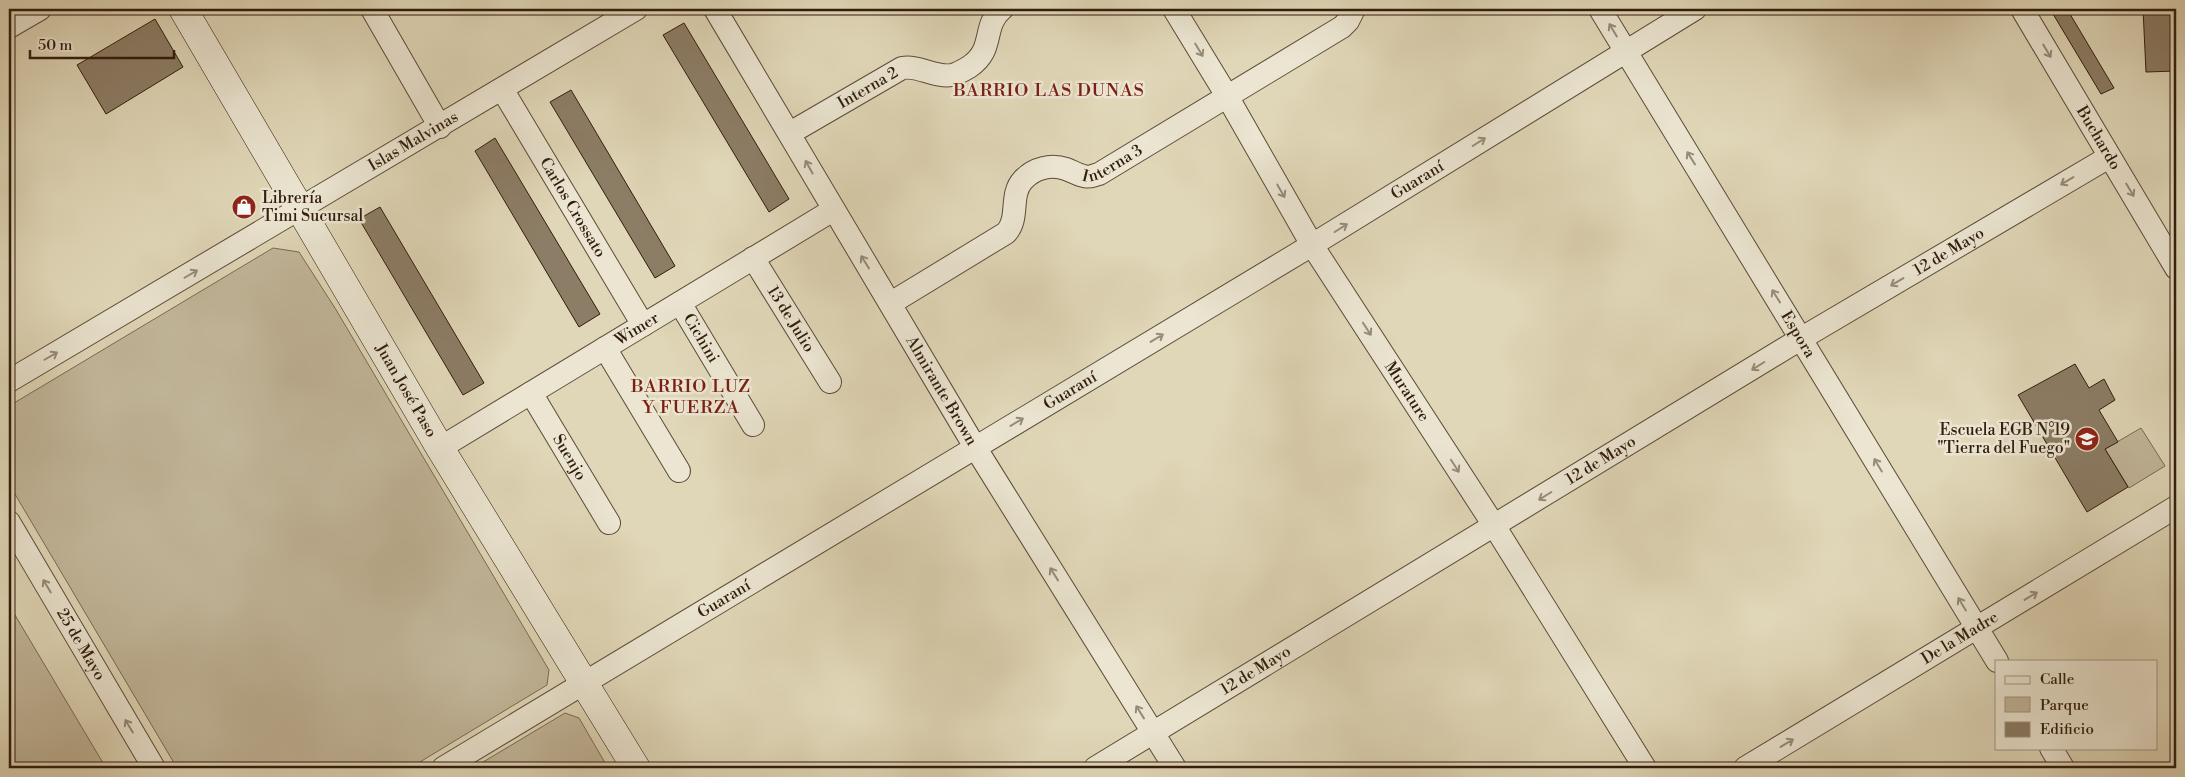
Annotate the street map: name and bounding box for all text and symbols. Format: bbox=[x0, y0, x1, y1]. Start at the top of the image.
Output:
one-way arrow bbox=[1607, 24, 1617, 38]
scale bar bbox=[30, 28, 174, 60]
text: 50 m bbox=[38, 36, 72, 55]
one-way arrow bbox=[1195, 43, 1205, 57]
one-way arrow bbox=[2042, 43, 2052, 57]
street label: Interna 2 bbox=[834, 62, 902, 113]
district label: BARRIO LAS DUNAS bbox=[952, 79, 1145, 102]
street label: Buchardo bbox=[2071, 102, 2125, 174]
street label: Islas Malvinas bbox=[365, 107, 462, 176]
one-way arrow bbox=[1472, 137, 1486, 147]
street label: Interna 3 bbox=[1080, 140, 1146, 187]
one-way arrow bbox=[1686, 151, 1696, 165]
street label: Carlos Crossato bbox=[535, 154, 610, 261]
street label: Guaraní bbox=[1387, 156, 1448, 204]
one-way arrow bbox=[804, 161, 814, 175]
one-way arrow bbox=[2061, 177, 2075, 187]
one-way arrow bbox=[1277, 183, 1287, 197]
one-way arrow bbox=[2125, 183, 2135, 197]
place label: Librería Timi Sucursal bbox=[262, 188, 364, 226]
shop icon: Librería Timi Sucursal bbox=[231, 194, 257, 220]
one-way arrow bbox=[1333, 222, 1347, 232]
street label: 12 de Mayo bbox=[1910, 223, 1988, 280]
one-way arrow bbox=[860, 255, 870, 269]
one-way arrow bbox=[183, 268, 197, 278]
one-way arrow bbox=[1891, 278, 1905, 288]
street label: 13 de Julio bbox=[763, 282, 819, 356]
one-way arrow bbox=[1771, 289, 1782, 303]
street label: Espora bbox=[1776, 307, 1820, 362]
street label: Wimer bbox=[610, 308, 663, 350]
street label: Cichini bbox=[679, 310, 723, 366]
one-way arrow bbox=[1361, 322, 1372, 336]
street label: Almirante Brown bbox=[901, 332, 982, 450]
one-way arrow bbox=[1149, 333, 1163, 343]
street label: Juan José Paso bbox=[371, 339, 442, 441]
one-way arrow bbox=[43, 351, 57, 361]
street label: Murature bbox=[1380, 358, 1434, 425]
one-way arrow bbox=[1752, 361, 1766, 371]
street label: Guaraní bbox=[1040, 366, 1101, 414]
district label: BARRIO LUZ Y FUERZA bbox=[630, 375, 751, 419]
one-way arrow bbox=[1010, 417, 1024, 427]
place label: Escuela EGB N°19 "Tierra del Fuego" bbox=[1937, 420, 2070, 458]
school or university icon: Escuela EGB N°19 "Tierra del Fuego" bbox=[2074, 426, 2100, 452]
street label: Suenjo bbox=[548, 431, 591, 484]
street label: 12 de Mayo bbox=[1562, 431, 1640, 489]
one-way arrow bbox=[1450, 458, 1460, 472]
one-way arrow bbox=[1873, 458, 1883, 472]
one-way arrow bbox=[1538, 492, 1552, 502]
one-way arrow bbox=[1049, 567, 1059, 581]
street label: Guaraní bbox=[694, 575, 755, 623]
one-way arrow bbox=[41, 580, 51, 594]
one-way arrow bbox=[2023, 591, 2037, 601]
one-way arrow bbox=[1957, 598, 1967, 612]
street label: 25 de Mayo bbox=[52, 605, 110, 684]
street label: De la Madre bbox=[1918, 607, 2002, 669]
street label: 12 de Mayo bbox=[1217, 641, 1294, 699]
legend bbox=[1995, 660, 2158, 750]
text: Calle bbox=[2040, 670, 2074, 689]
text: Parque bbox=[2040, 696, 2089, 715]
one-way arrow bbox=[1134, 705, 1145, 719]
one-way arrow bbox=[124, 720, 134, 734]
text: Edificio bbox=[2040, 720, 2094, 739]
one-way arrow bbox=[1779, 738, 1793, 748]

